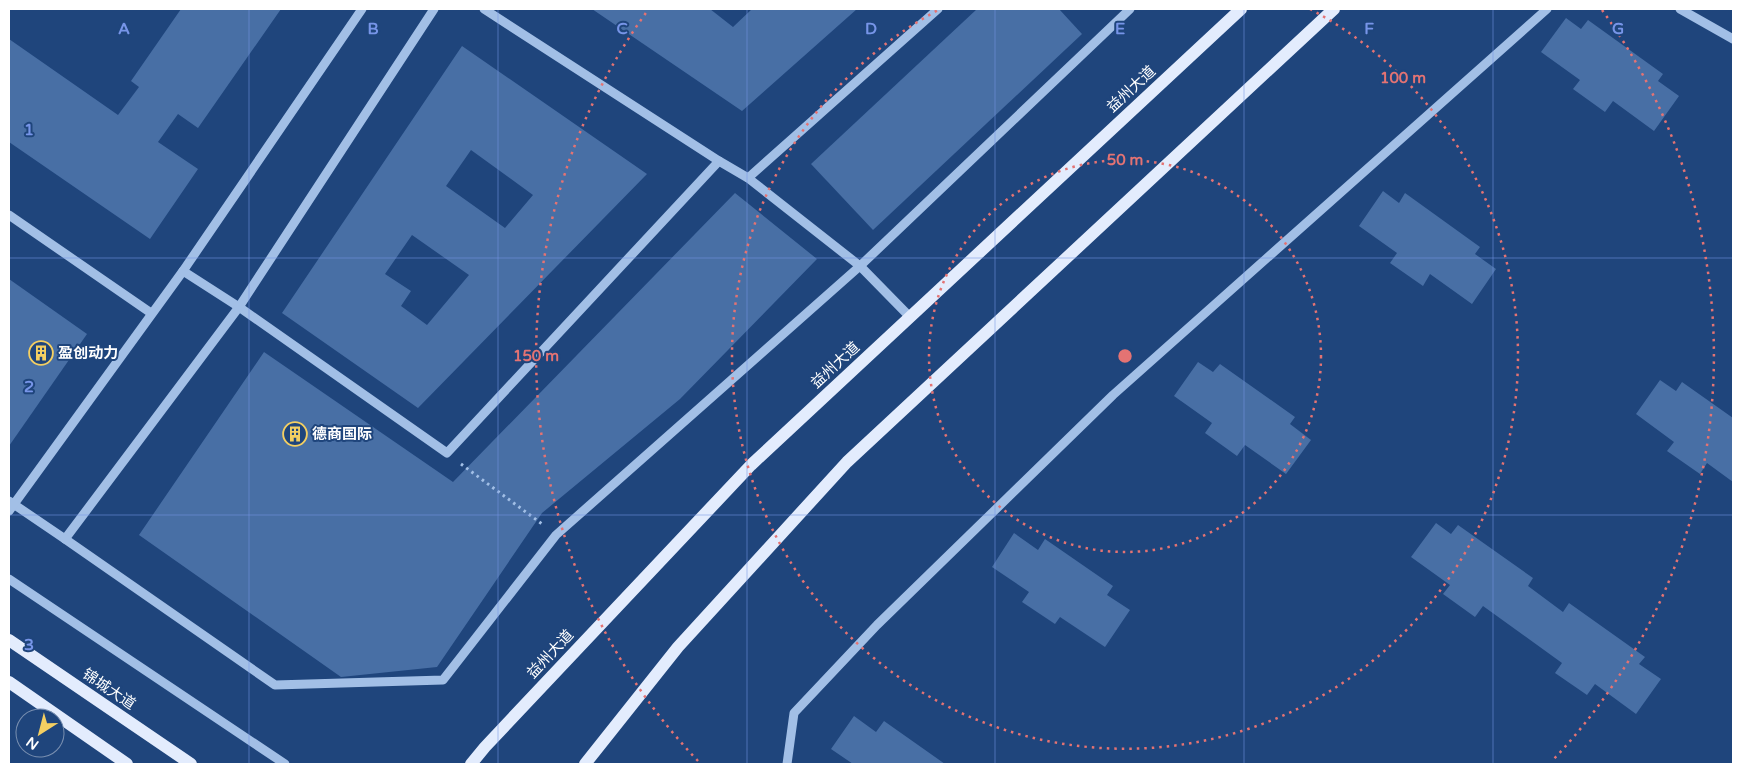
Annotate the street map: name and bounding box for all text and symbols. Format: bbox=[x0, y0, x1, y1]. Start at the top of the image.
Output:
text: A bbox=[118, 19, 130, 39]
text: B bbox=[367, 19, 379, 39]
text: C bbox=[616, 19, 628, 39]
text: D bbox=[865, 19, 877, 39]
text: E bbox=[1115, 19, 1125, 39]
text: F bbox=[1364, 19, 1374, 39]
text: G bbox=[1612, 19, 1624, 39]
street label: 益州大道 bbox=[1103, 62, 1159, 116]
text: 100 m bbox=[1380, 69, 1426, 87]
text: 1 bbox=[24, 120, 34, 140]
text: 50 m bbox=[1107, 151, 1143, 169]
street label: 益州大道 bbox=[807, 338, 863, 392]
building icon: 盈创动力 bbox=[28, 340, 54, 366]
place label: 盈创动力 bbox=[58, 344, 118, 362]
text: 150 m bbox=[513, 347, 559, 365]
centre of rings bbox=[1116, 347, 1134, 365]
text: 2 bbox=[24, 377, 34, 397]
building icon: 德商国际 bbox=[282, 421, 308, 447]
place label: 德商国际 bbox=[312, 425, 372, 443]
street label: 益州大道 bbox=[523, 626, 577, 682]
text: 3 bbox=[24, 635, 34, 655]
street label: 锦城大道 bbox=[79, 665, 139, 713]
north arrow bbox=[15, 708, 65, 758]
text: N bbox=[23, 733, 42, 753]

